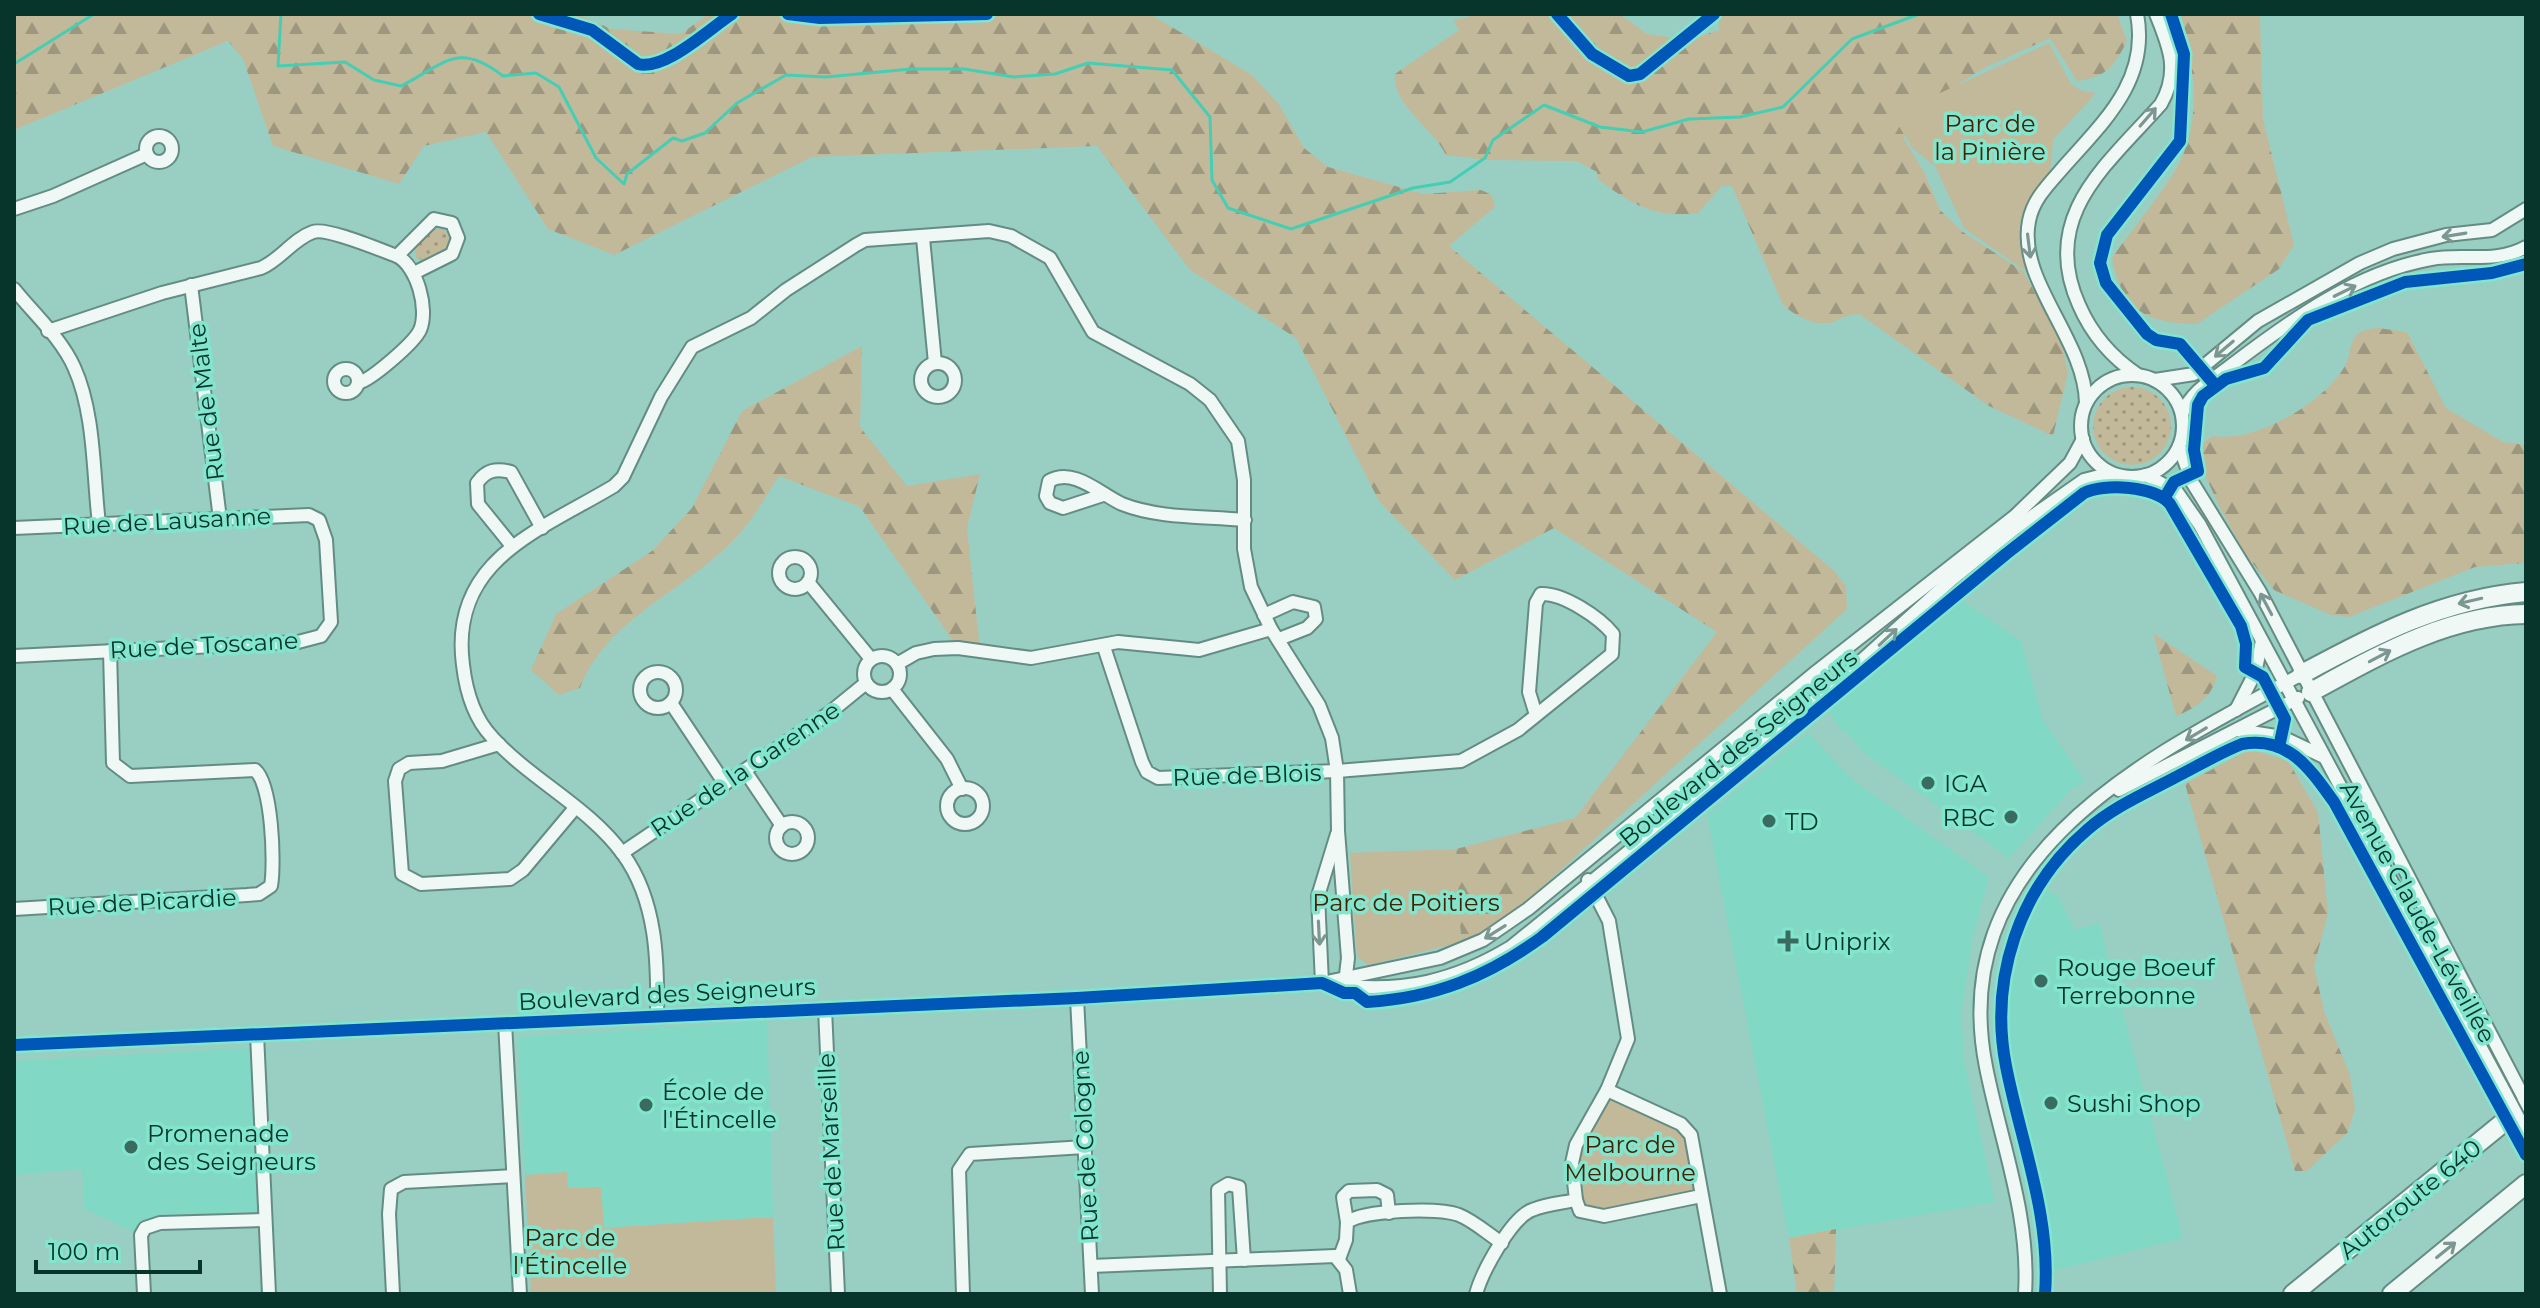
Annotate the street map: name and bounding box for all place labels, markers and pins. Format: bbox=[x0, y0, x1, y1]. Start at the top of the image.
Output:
place label: IGA bbox=[1944, 769, 1988, 798]
marker: IGA bbox=[1919, 774, 1937, 792]
place label: RBC bbox=[1943, 803, 1995, 832]
place label: TD bbox=[1785, 807, 1819, 836]
marker: RBC bbox=[2002, 808, 2020, 826]
marker: TD bbox=[1760, 812, 1778, 830]
place label: Uniprix bbox=[1804, 927, 1891, 956]
marker: Uniprix bbox=[1779, 932, 1797, 950]
place label: Rouge Boeuf Terrebonne bbox=[2057, 953, 2216, 1010]
marker: Rouge Boeuf Terrebonne bbox=[2032, 972, 2050, 990]
place label: École de l'Étincelle bbox=[662, 1077, 777, 1134]
place label: Sushi Shop bbox=[2067, 1089, 2201, 1118]
marker: Sushi Shop bbox=[2042, 1094, 2060, 1112]
marker: École de l'Étincelle bbox=[637, 1096, 655, 1114]
place label: Promenade des Seigneurs bbox=[147, 1119, 316, 1176]
marker: Promenade des Seigneurs bbox=[122, 1138, 140, 1156]

